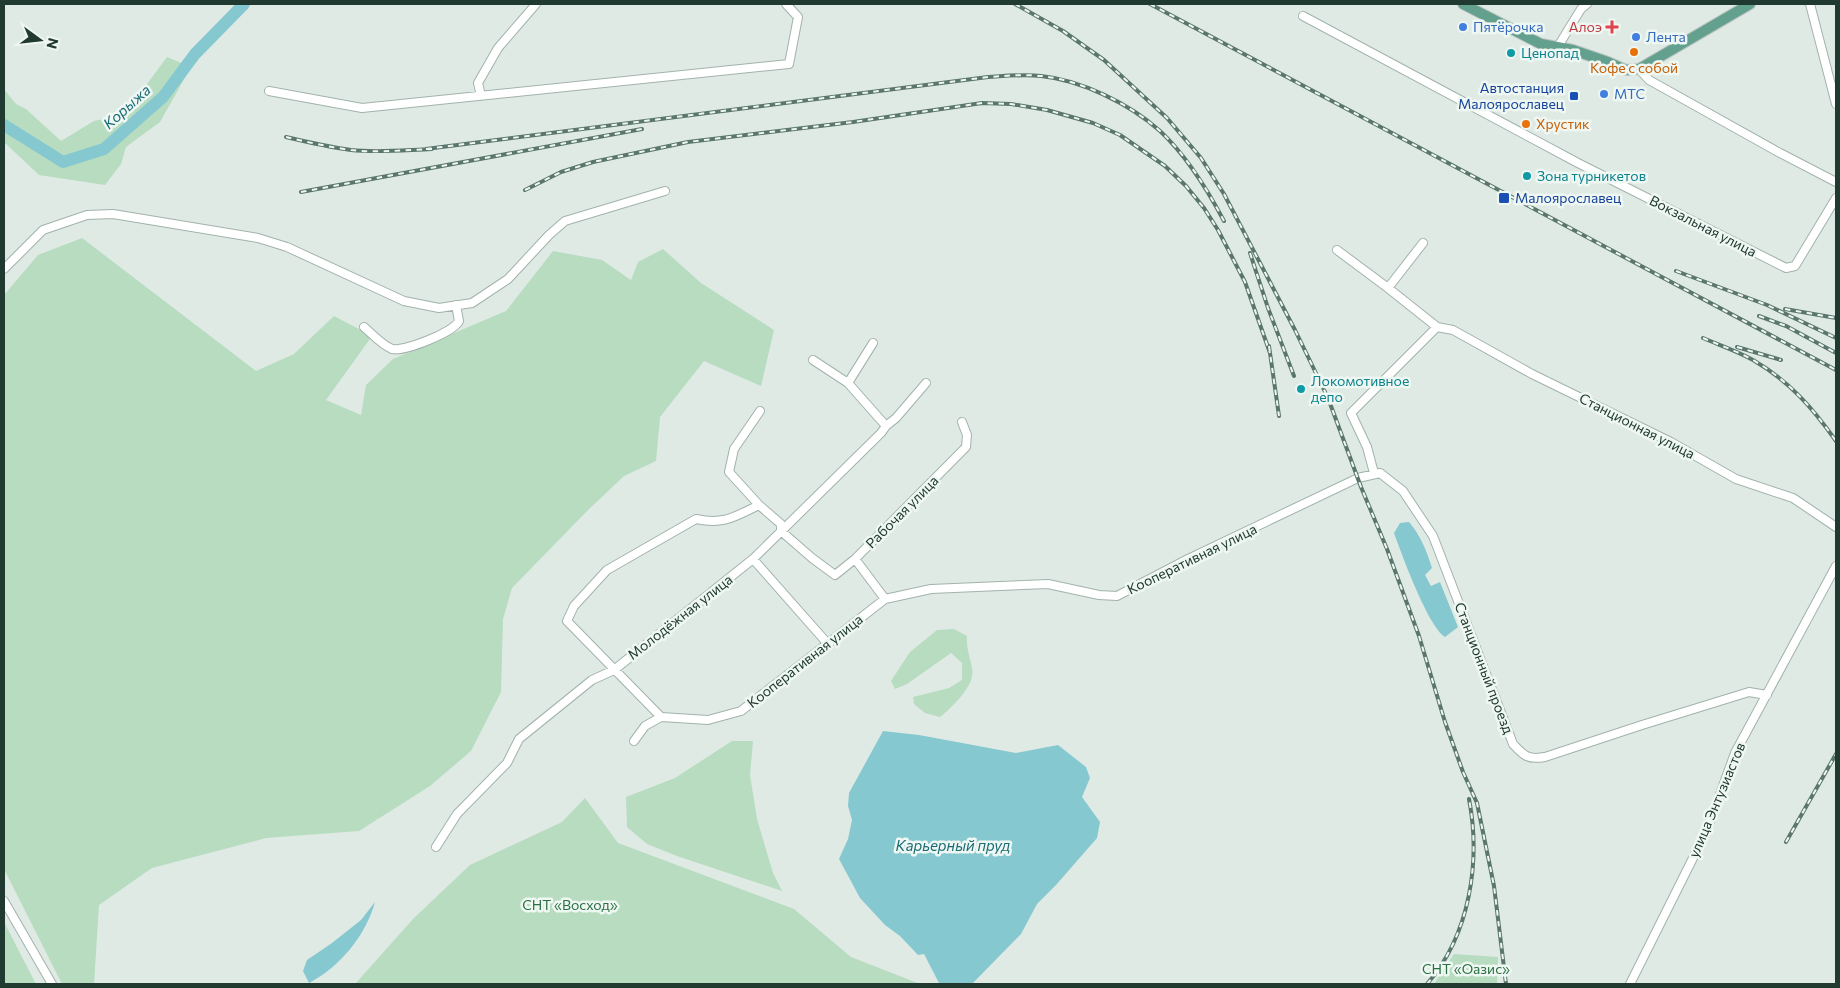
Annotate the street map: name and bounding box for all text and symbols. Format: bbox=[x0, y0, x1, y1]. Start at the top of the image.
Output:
north arrow bbox=[15, 15, 65, 65]
place label: Пятёрочка bbox=[1473, 18, 1543, 35]
place label: Алоэ bbox=[1569, 18, 1602, 35]
marker: Пятёрочка bbox=[1457, 21, 1469, 33]
marker: Алоэ bbox=[1606, 21, 1618, 33]
place label: Лента bbox=[1646, 28, 1686, 45]
marker: Лента bbox=[1630, 31, 1642, 43]
text: N bbox=[43, 36, 63, 51]
place label: Ценопад bbox=[1521, 44, 1579, 61]
marker: Кофе с собой bbox=[1628, 46, 1640, 58]
marker: Ценопад bbox=[1505, 47, 1517, 59]
place label: Кофе с собой bbox=[1590, 59, 1678, 76]
place label: Автостанция Малоярославец bbox=[1458, 79, 1564, 112]
water label: Корыжа bbox=[99, 80, 154, 132]
place label: МТС bbox=[1614, 85, 1645, 102]
marker: МТС bbox=[1598, 88, 1610, 100]
marker: Автостанция Малоярославец bbox=[1568, 90, 1580, 102]
place label: Хрустик bbox=[1536, 115, 1590, 132]
marker: Хрустик bbox=[1520, 118, 1532, 130]
place label: Зона турникетов bbox=[1537, 167, 1646, 184]
marker: Зона турникетов bbox=[1521, 170, 1533, 182]
place label: Малоярославец bbox=[1515, 189, 1621, 206]
marker: Малоярославец bbox=[1497, 191, 1511, 205]
street label: Вокзальная улица bbox=[1647, 191, 1760, 260]
place label: Локомотивное депо bbox=[1311, 372, 1409, 405]
marker: Локомотивное депо bbox=[1295, 383, 1307, 395]
street label: Станционная улица bbox=[1577, 389, 1698, 462]
street label: Рабочая улица bbox=[862, 472, 942, 552]
street label: Кооперативная улица bbox=[1124, 520, 1259, 597]
street label: Молодёжная улица bbox=[624, 570, 735, 663]
street label: Станционный проезд bbox=[1452, 600, 1517, 736]
street label: Кооперативная улица bbox=[743, 610, 866, 711]
street label: улица Энтузиастов bbox=[1685, 740, 1749, 860]
water label: Карьерный пруд bbox=[896, 836, 1011, 854]
park label: СНТ «Восход» bbox=[522, 896, 618, 913]
park label: СНТ «Оазис» bbox=[1422, 960, 1510, 977]

